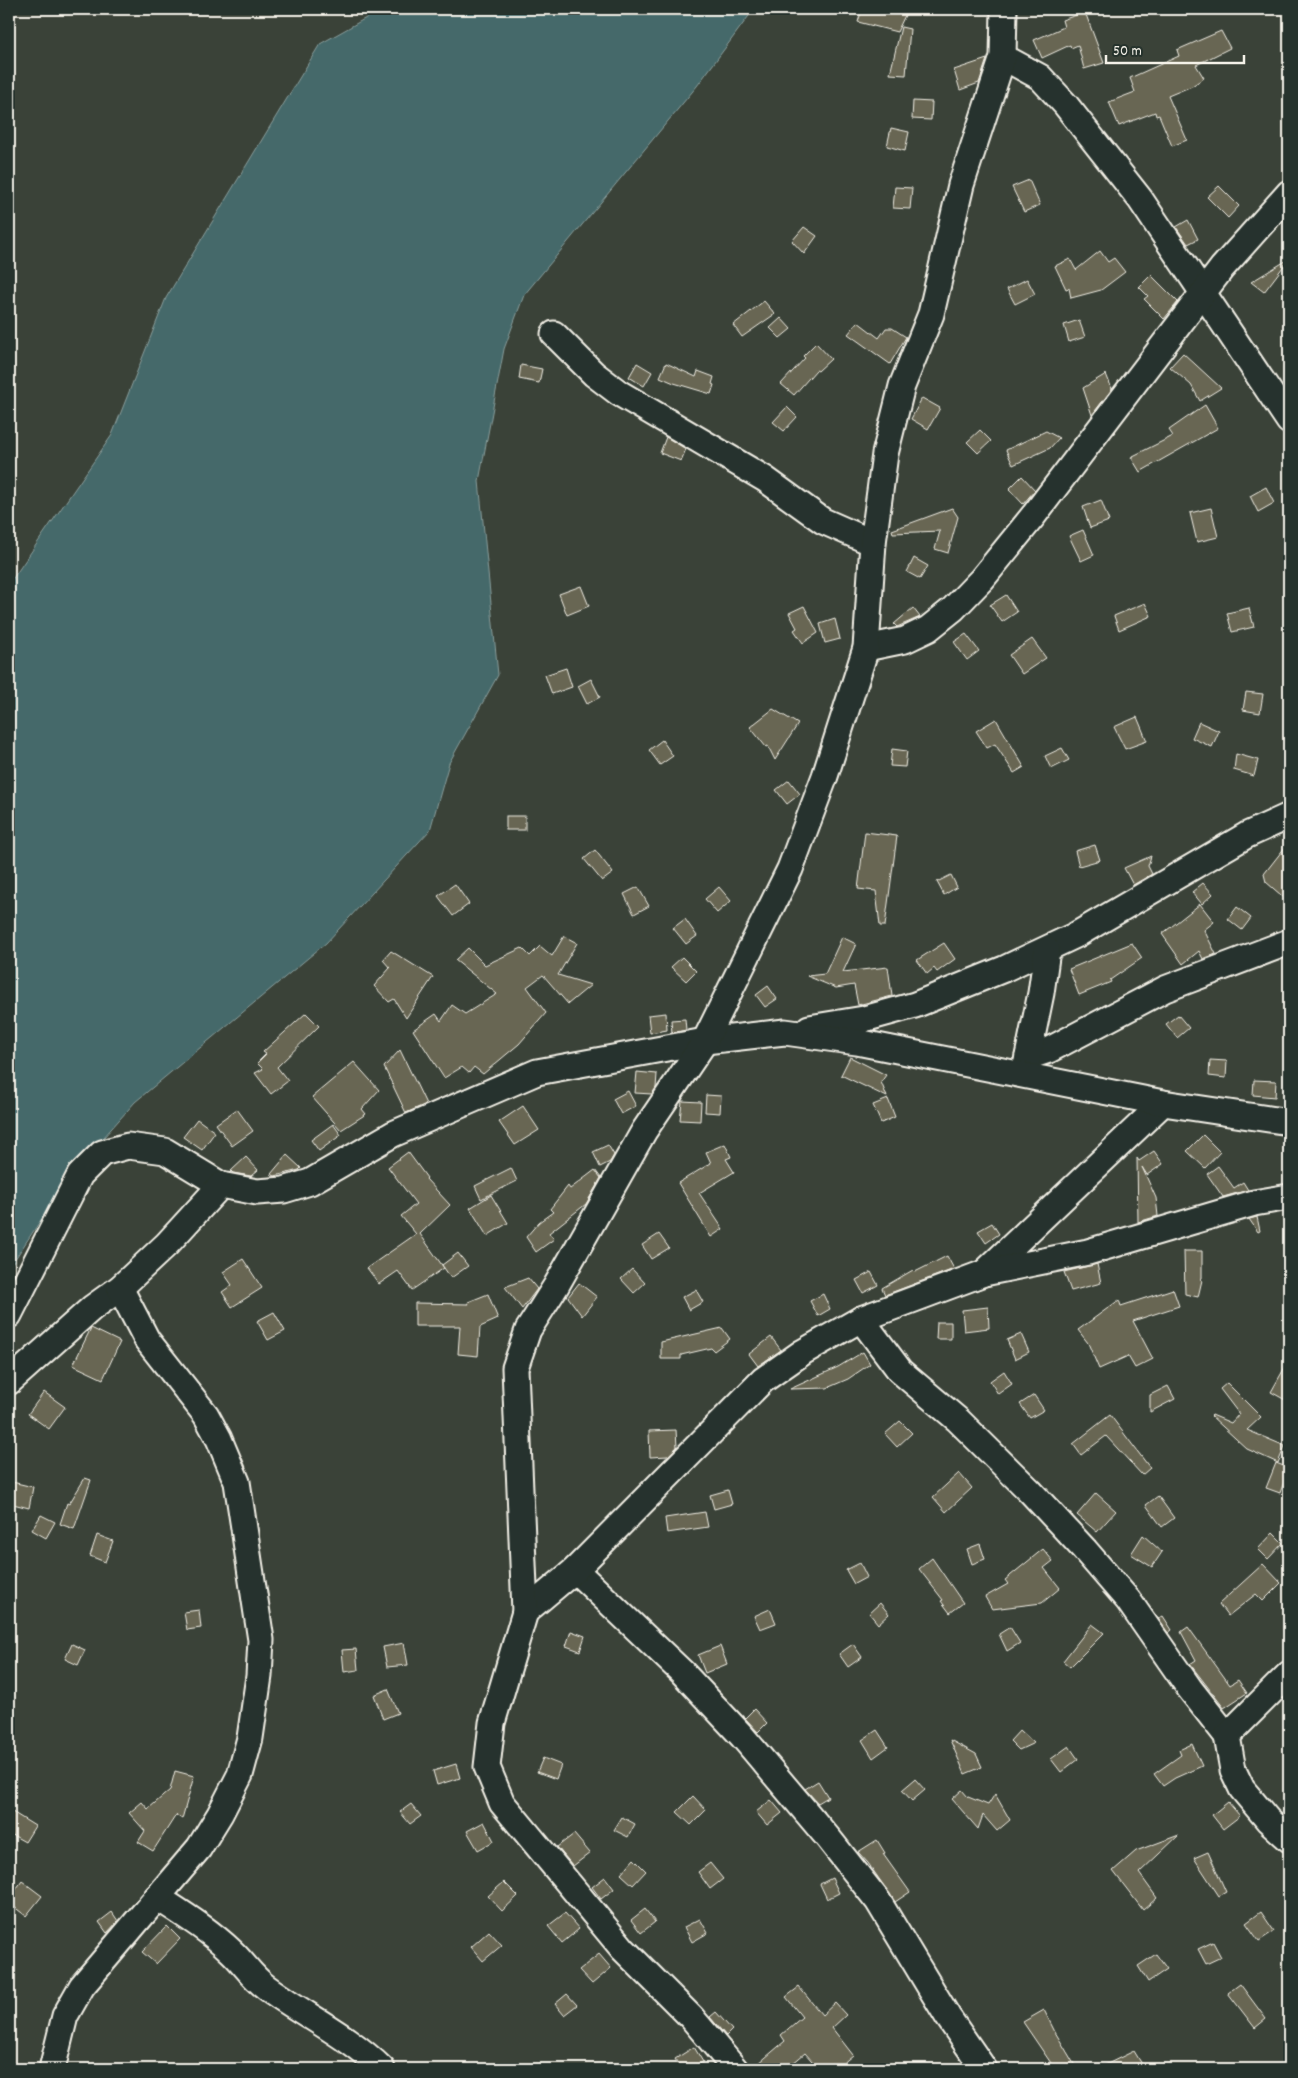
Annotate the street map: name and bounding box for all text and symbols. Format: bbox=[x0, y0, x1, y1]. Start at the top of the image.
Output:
scale bar bbox=[1106, 32, 1243, 64]
text: 50 m bbox=[1113, 41, 1142, 63]

